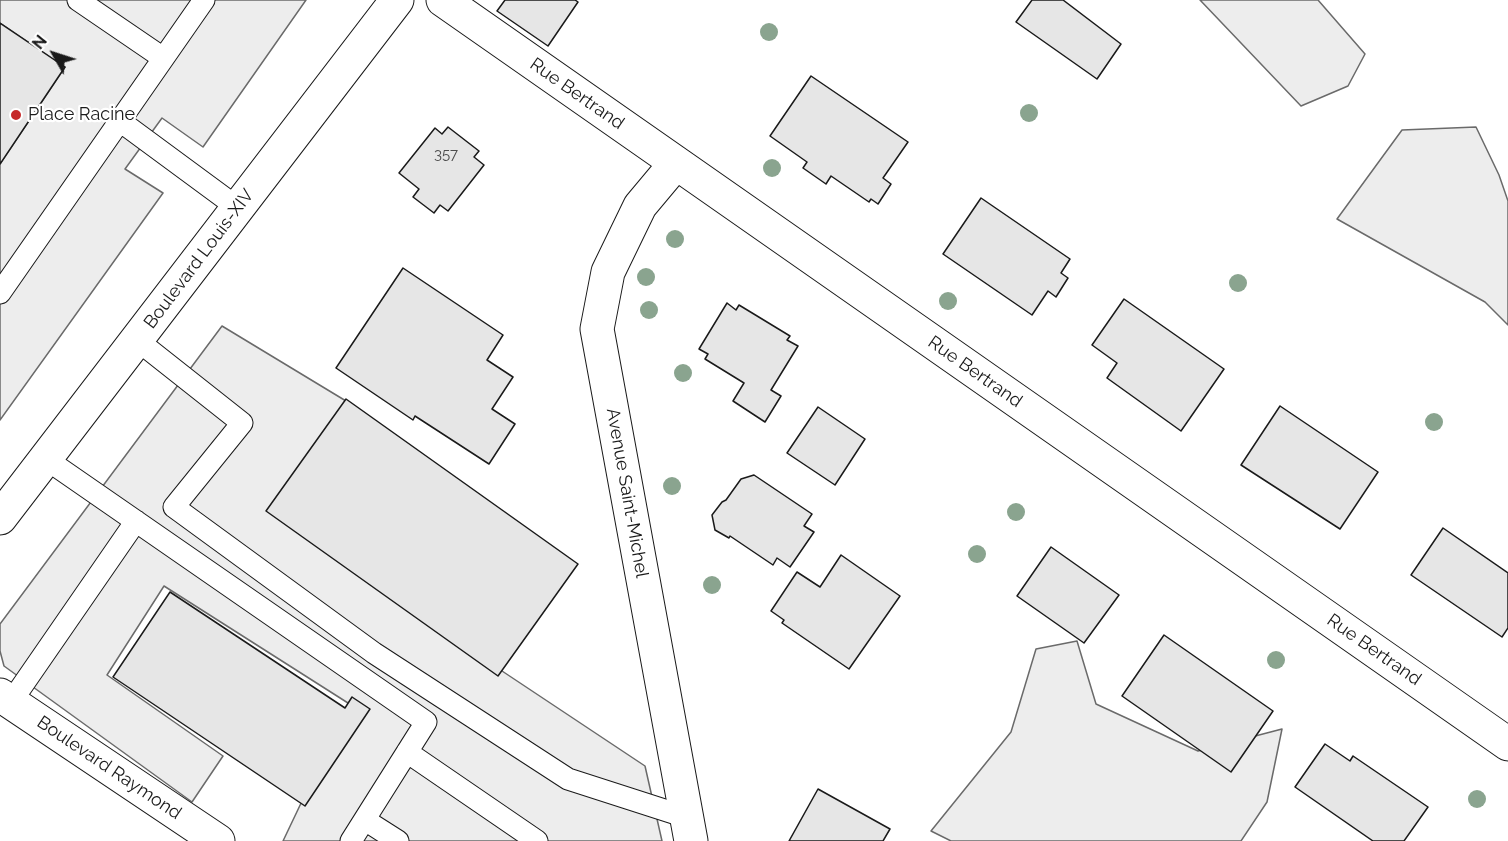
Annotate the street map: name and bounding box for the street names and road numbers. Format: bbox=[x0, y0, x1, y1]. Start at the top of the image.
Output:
street label: Rue Bertrand bbox=[526, 54, 628, 134]
street label: Boulevard Louis-XIV bbox=[139, 185, 259, 333]
street label: Rue Bertrand bbox=[924, 332, 1026, 412]
street label: Avenue Saint-Michel bbox=[601, 406, 653, 580]
street label: Rue Bertrand bbox=[1323, 610, 1425, 690]
street label: Boulevard Raymond bbox=[33, 712, 185, 824]

